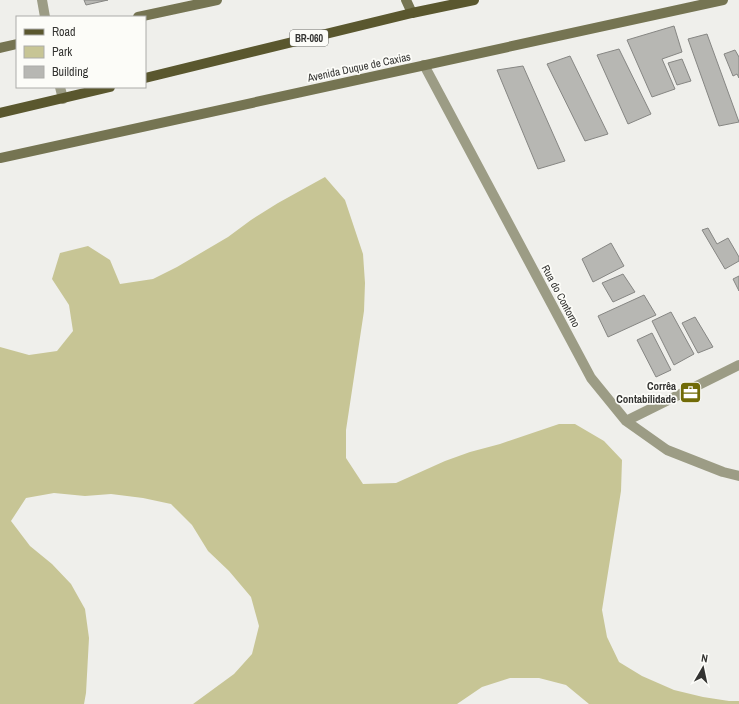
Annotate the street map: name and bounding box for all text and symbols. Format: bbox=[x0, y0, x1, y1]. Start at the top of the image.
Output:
legend bbox=[16, 16, 146, 88]
text: Road bbox=[52, 24, 76, 40]
road number: BR-060 bbox=[290, 30, 328, 46]
text: Park bbox=[52, 44, 72, 60]
street label: Avenida Duque de Caxias bbox=[305, 49, 412, 85]
text: Building bbox=[52, 64, 89, 80]
street label: Rua do Contorno bbox=[539, 262, 583, 330]
place label: Corrêa Contabilidade bbox=[616, 379, 676, 406]
office icon: Corrêa Contabilidade bbox=[678, 379, 704, 405]
north arrow bbox=[683, 648, 723, 688]
text: N bbox=[700, 651, 709, 666]

